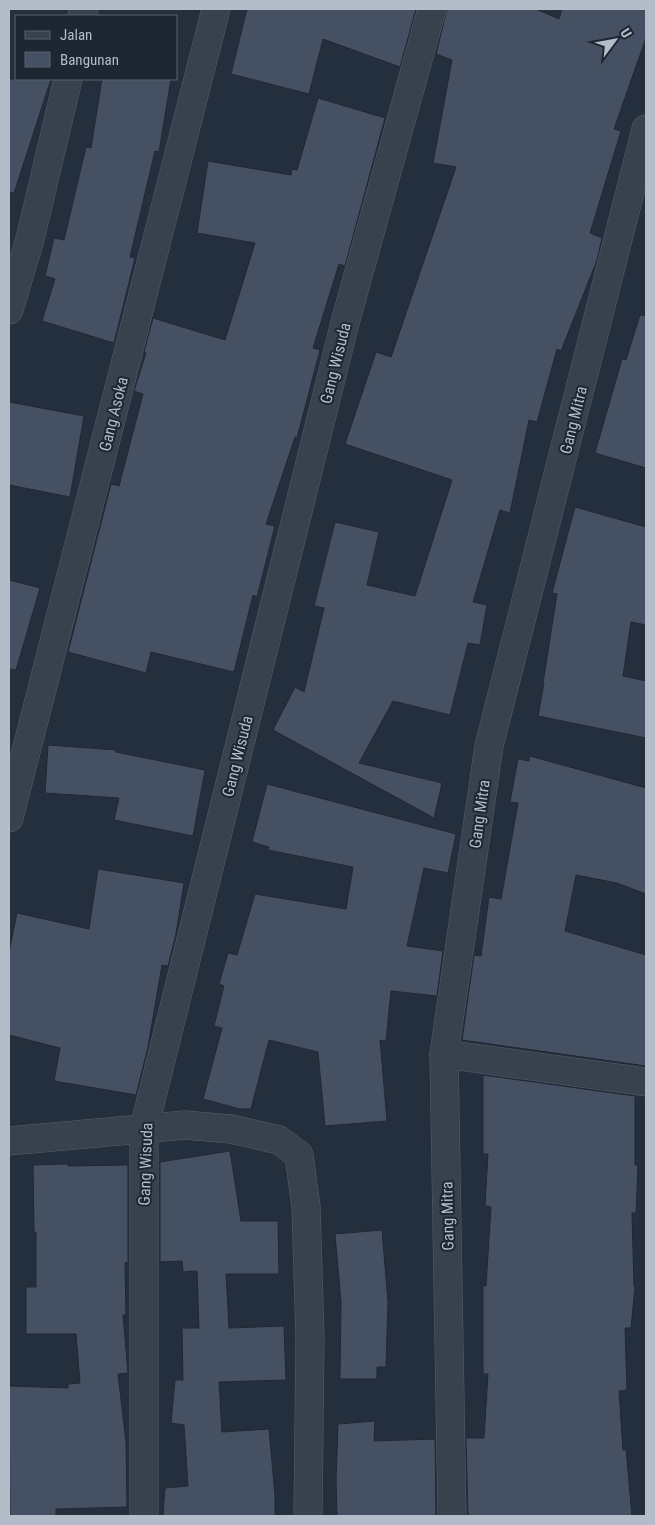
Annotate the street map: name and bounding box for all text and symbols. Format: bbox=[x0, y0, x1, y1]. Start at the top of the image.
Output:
legend bbox=[15, 15, 178, 80]
north arrow bbox=[590, 15, 640, 65]
text: U bbox=[617, 25, 635, 41]
text: Jalan bbox=[60, 26, 92, 44]
text: Bangunan bbox=[60, 51, 119, 69]
street label: Gang Wisuda bbox=[316, 321, 355, 406]
street label: Gang Asoka bbox=[95, 375, 132, 453]
street label: Gang Mitra bbox=[556, 384, 591, 456]
street label: Gang Wisuda bbox=[218, 714, 257, 799]
street label: Gang Mitra bbox=[465, 779, 494, 850]
street label: Gang Wisuda bbox=[135, 1122, 156, 1206]
street label: Gang Mitra bbox=[437, 1181, 458, 1251]

